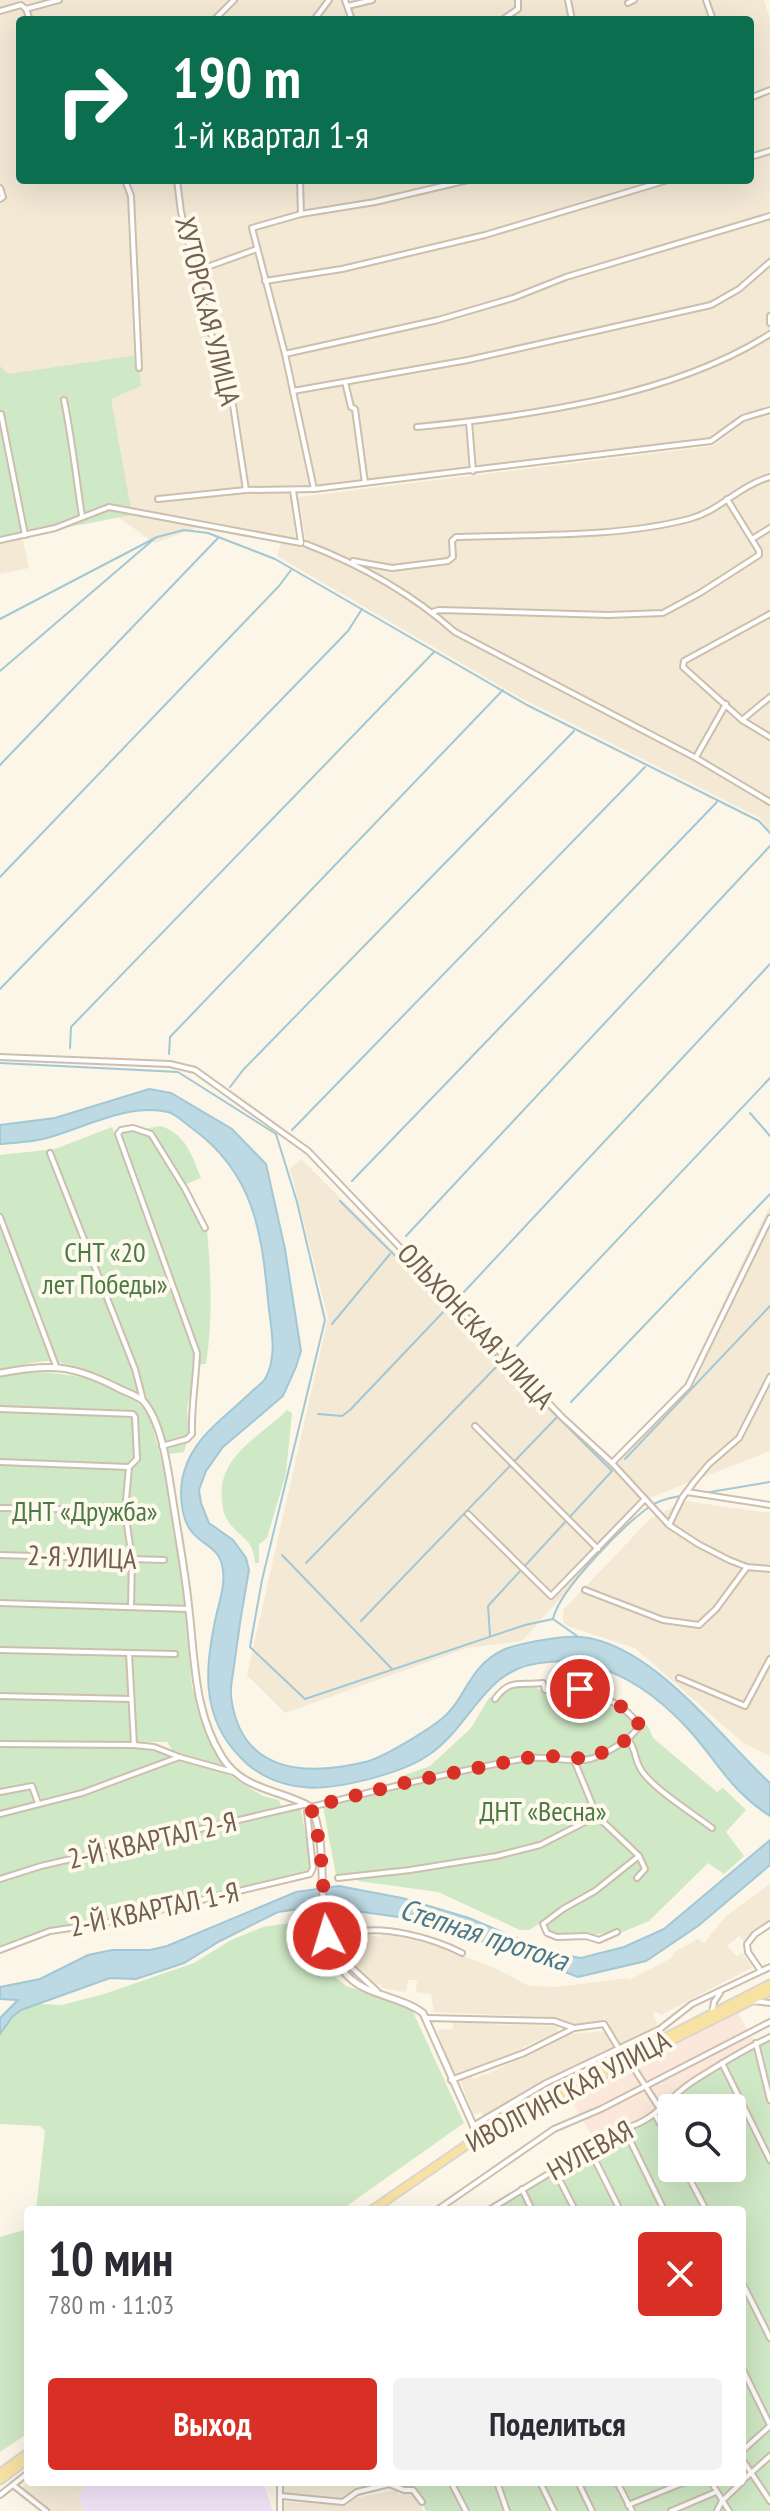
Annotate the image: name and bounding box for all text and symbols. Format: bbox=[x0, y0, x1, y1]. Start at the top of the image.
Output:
text: 190 m bbox=[172, 41, 301, 113]
icon: right bbox=[40, 48, 144, 152]
text: 1-й квартал 1-я bbox=[172, 111, 369, 158]
street label: ХУТОРСКАЯ УЛИЦА bbox=[167, 213, 250, 410]
park label: СНТ «20 лет Победы» bbox=[41, 1233, 168, 1302]
street label: ОЛЬХОНСКАЯ УЛИЦА bbox=[390, 1235, 563, 1417]
park label: ДНТ «Дружба» bbox=[12, 1492, 158, 1529]
street label: 2-Я УЛИЦА bbox=[27, 1536, 138, 1577]
pin bbox=[546, 1655, 614, 1723]
icon: arrive bbox=[558, 1667, 602, 1711]
park label: ДНТ «Весна» bbox=[479, 1792, 607, 1829]
street label: 2-Й КВАРТАЛ 2-Я bbox=[64, 1802, 240, 1877]
street label: 2-Й КВАРТАЛ 1-Я bbox=[66, 1873, 242, 1945]
water label: Степная протока bbox=[396, 1888, 575, 1980]
position arrow bbox=[285, 1894, 369, 1978]
street label: ИВОЛГИНСКАЯ УЛИЦА bbox=[459, 2021, 677, 2160]
map controls bbox=[658, 2094, 746, 2182]
button: search bbox=[658, 2094, 746, 2182]
street label: НУЛЕВАЯ bbox=[540, 2111, 639, 2188]
text: 10 мин bbox=[48, 2227, 173, 2289]
button: close bbox=[638, 2232, 722, 2316]
text: 780 m · 11:03 bbox=[48, 2288, 174, 2321]
button: Выход bbox=[48, 2378, 377, 2470]
button: Поделиться bbox=[393, 2378, 722, 2470]

